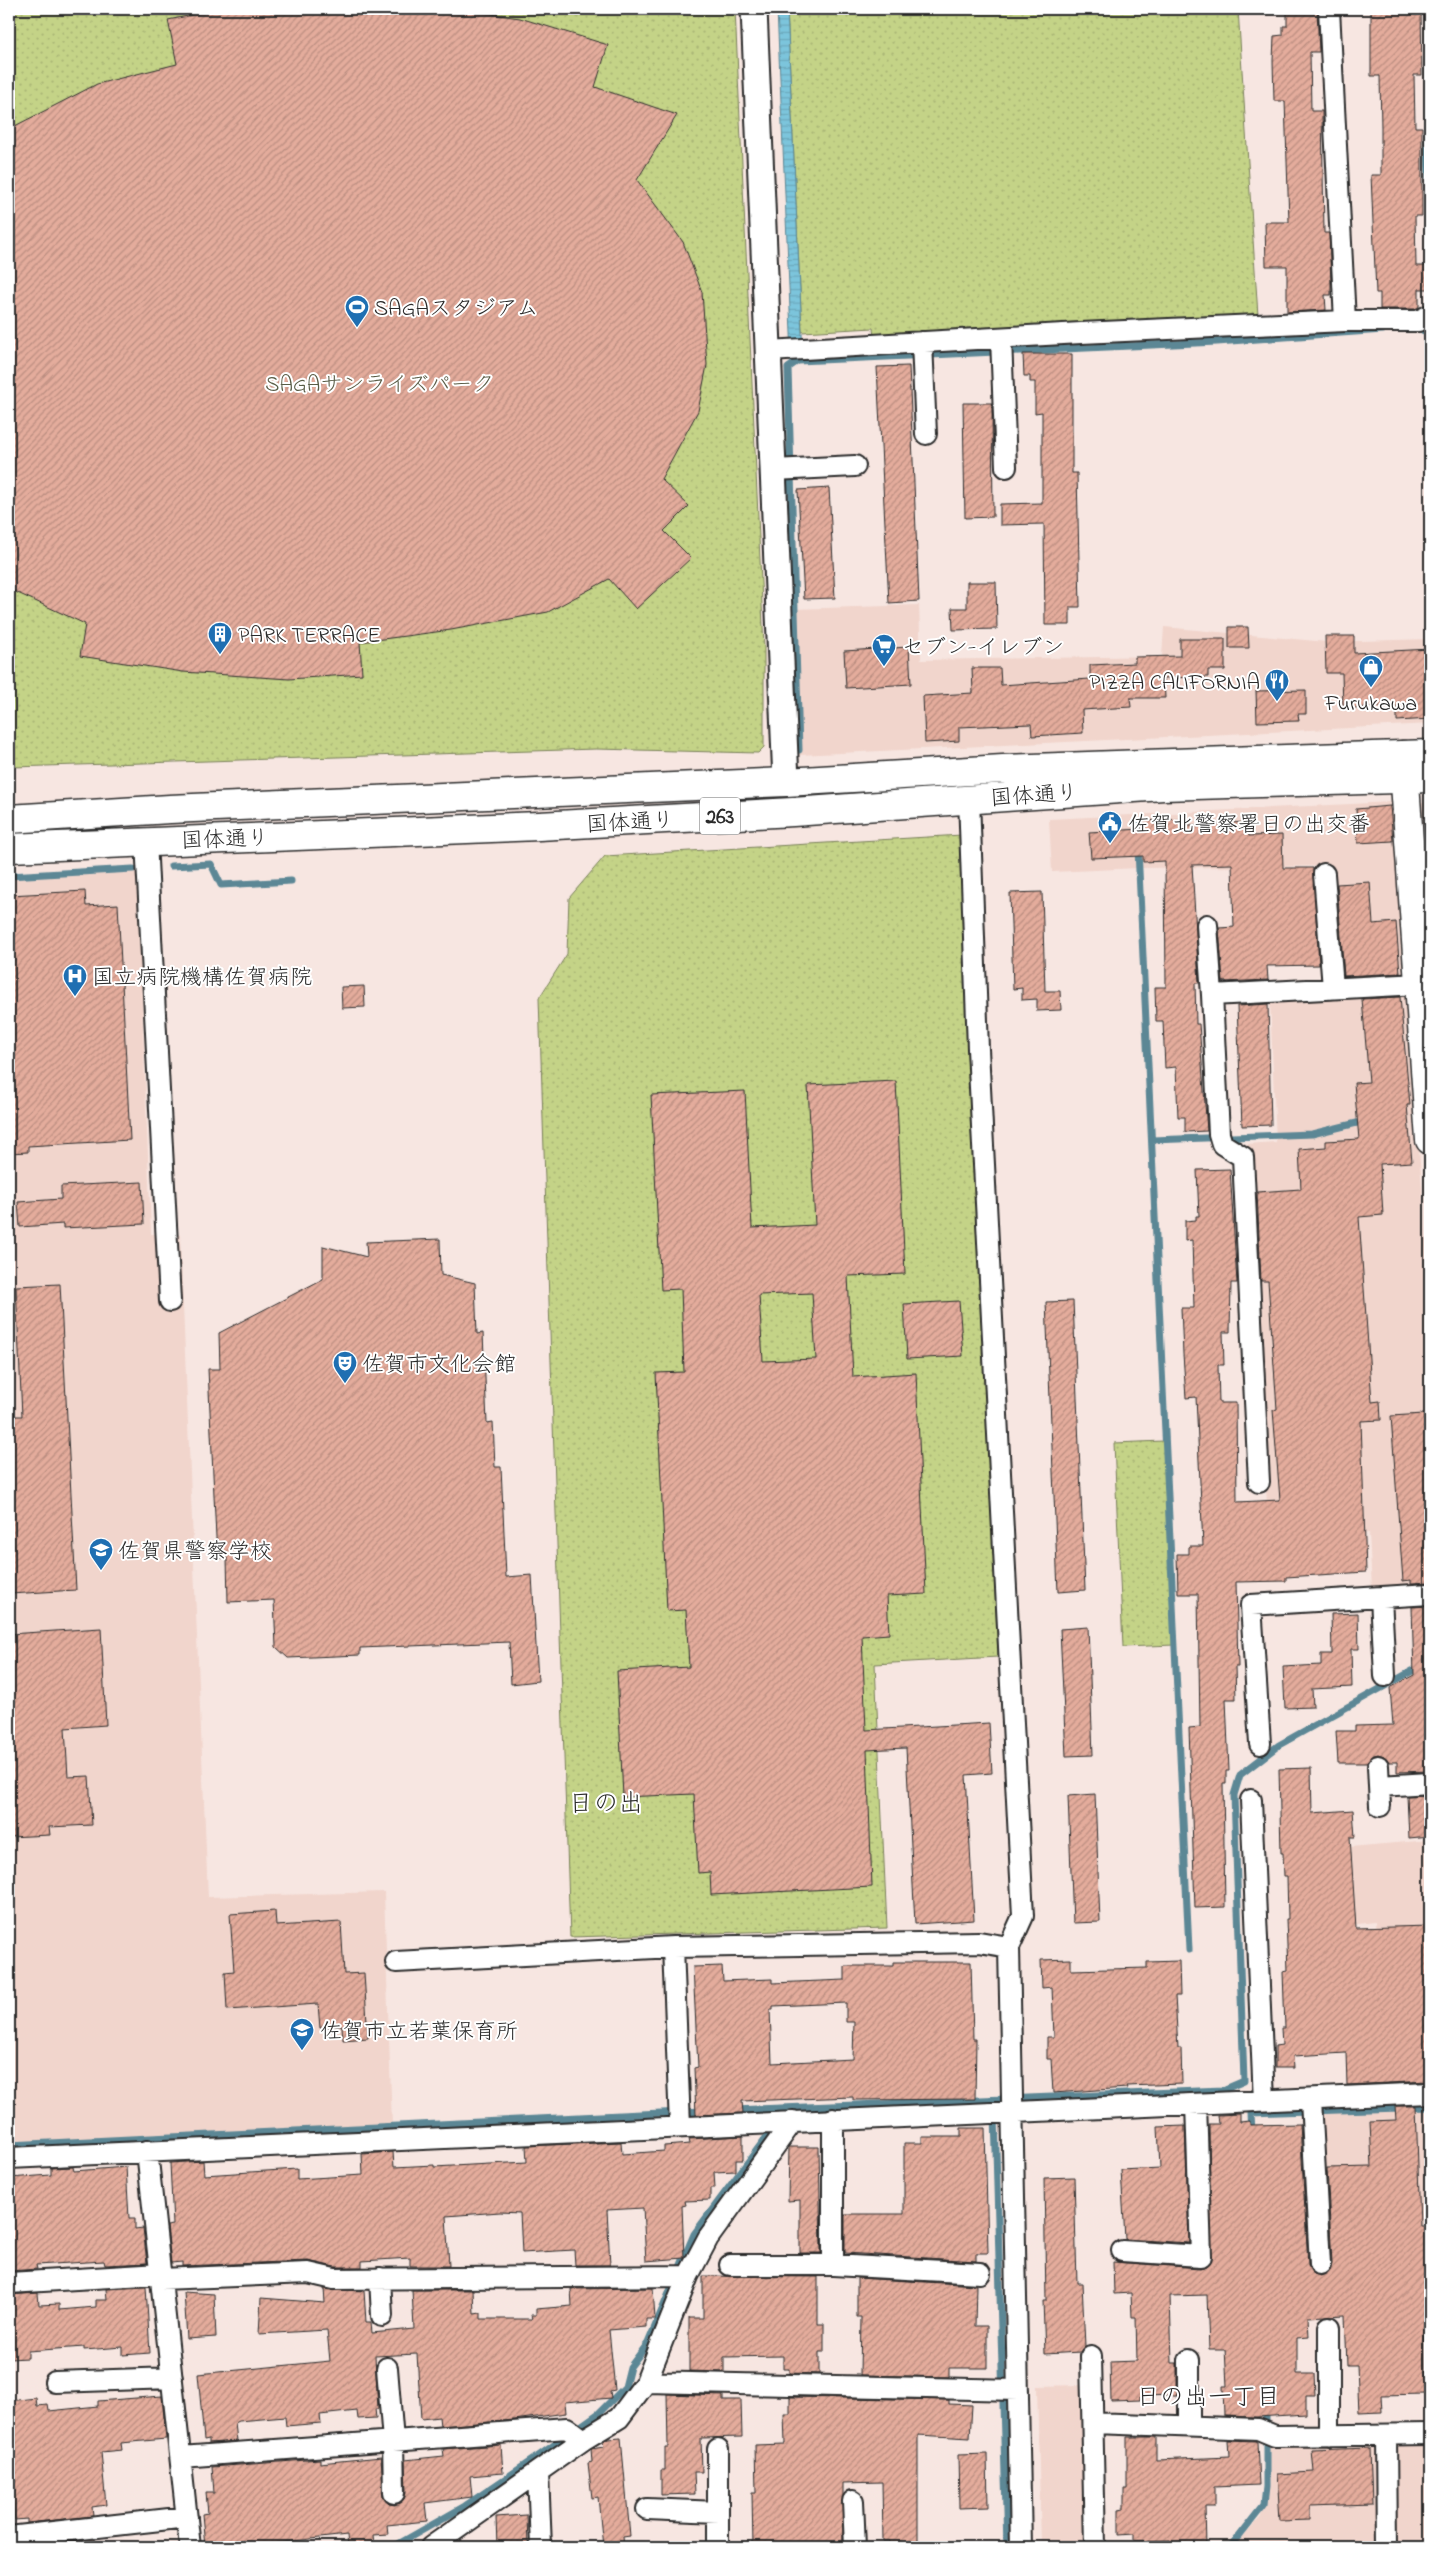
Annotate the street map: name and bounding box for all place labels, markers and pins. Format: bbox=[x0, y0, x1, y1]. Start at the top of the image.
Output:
sports icon: SAGAスタジアム bbox=[344, 294, 370, 328]
place label: SAGAスタジアム bbox=[374, 294, 539, 326]
building icon: PARK TERRACE bbox=[207, 621, 233, 655]
place label: PARK TERRACE bbox=[238, 621, 381, 653]
supermarket icon: セブン-イレブン bbox=[871, 633, 897, 667]
place label: セブン-イレブン bbox=[902, 633, 1064, 665]
shop icon: Furukawa bbox=[1358, 654, 1384, 688]
place label: PIZZA CALIFORNIA bbox=[1089, 668, 1260, 700]
restaurant icon: PIZZA CALIFORNIA bbox=[1264, 668, 1290, 702]
place label: Furukawa bbox=[1324, 689, 1417, 721]
public building icon: 佐賀北警察署日の出交番 bbox=[1097, 810, 1123, 844]
place label: 佐賀北警察署日の出交番 bbox=[1128, 810, 1370, 842]
hospital icon: 国立病院機構佐賀病院 bbox=[62, 963, 88, 997]
place label: 国立病院機構佐賀病院 bbox=[92, 963, 312, 995]
theatre icon: 佐賀市文化会館 bbox=[332, 1350, 358, 1384]
place label: 佐賀市文化会館 bbox=[362, 1350, 516, 1382]
school or university icon: 佐賀県警察学校 bbox=[88, 1537, 114, 1571]
place label: 佐賀県警察学校 bbox=[118, 1537, 272, 1569]
school or university icon: 佐賀市立若葉保育所 bbox=[289, 2017, 315, 2051]
place label: 佐賀市立若葉保育所 bbox=[320, 2017, 518, 2049]

